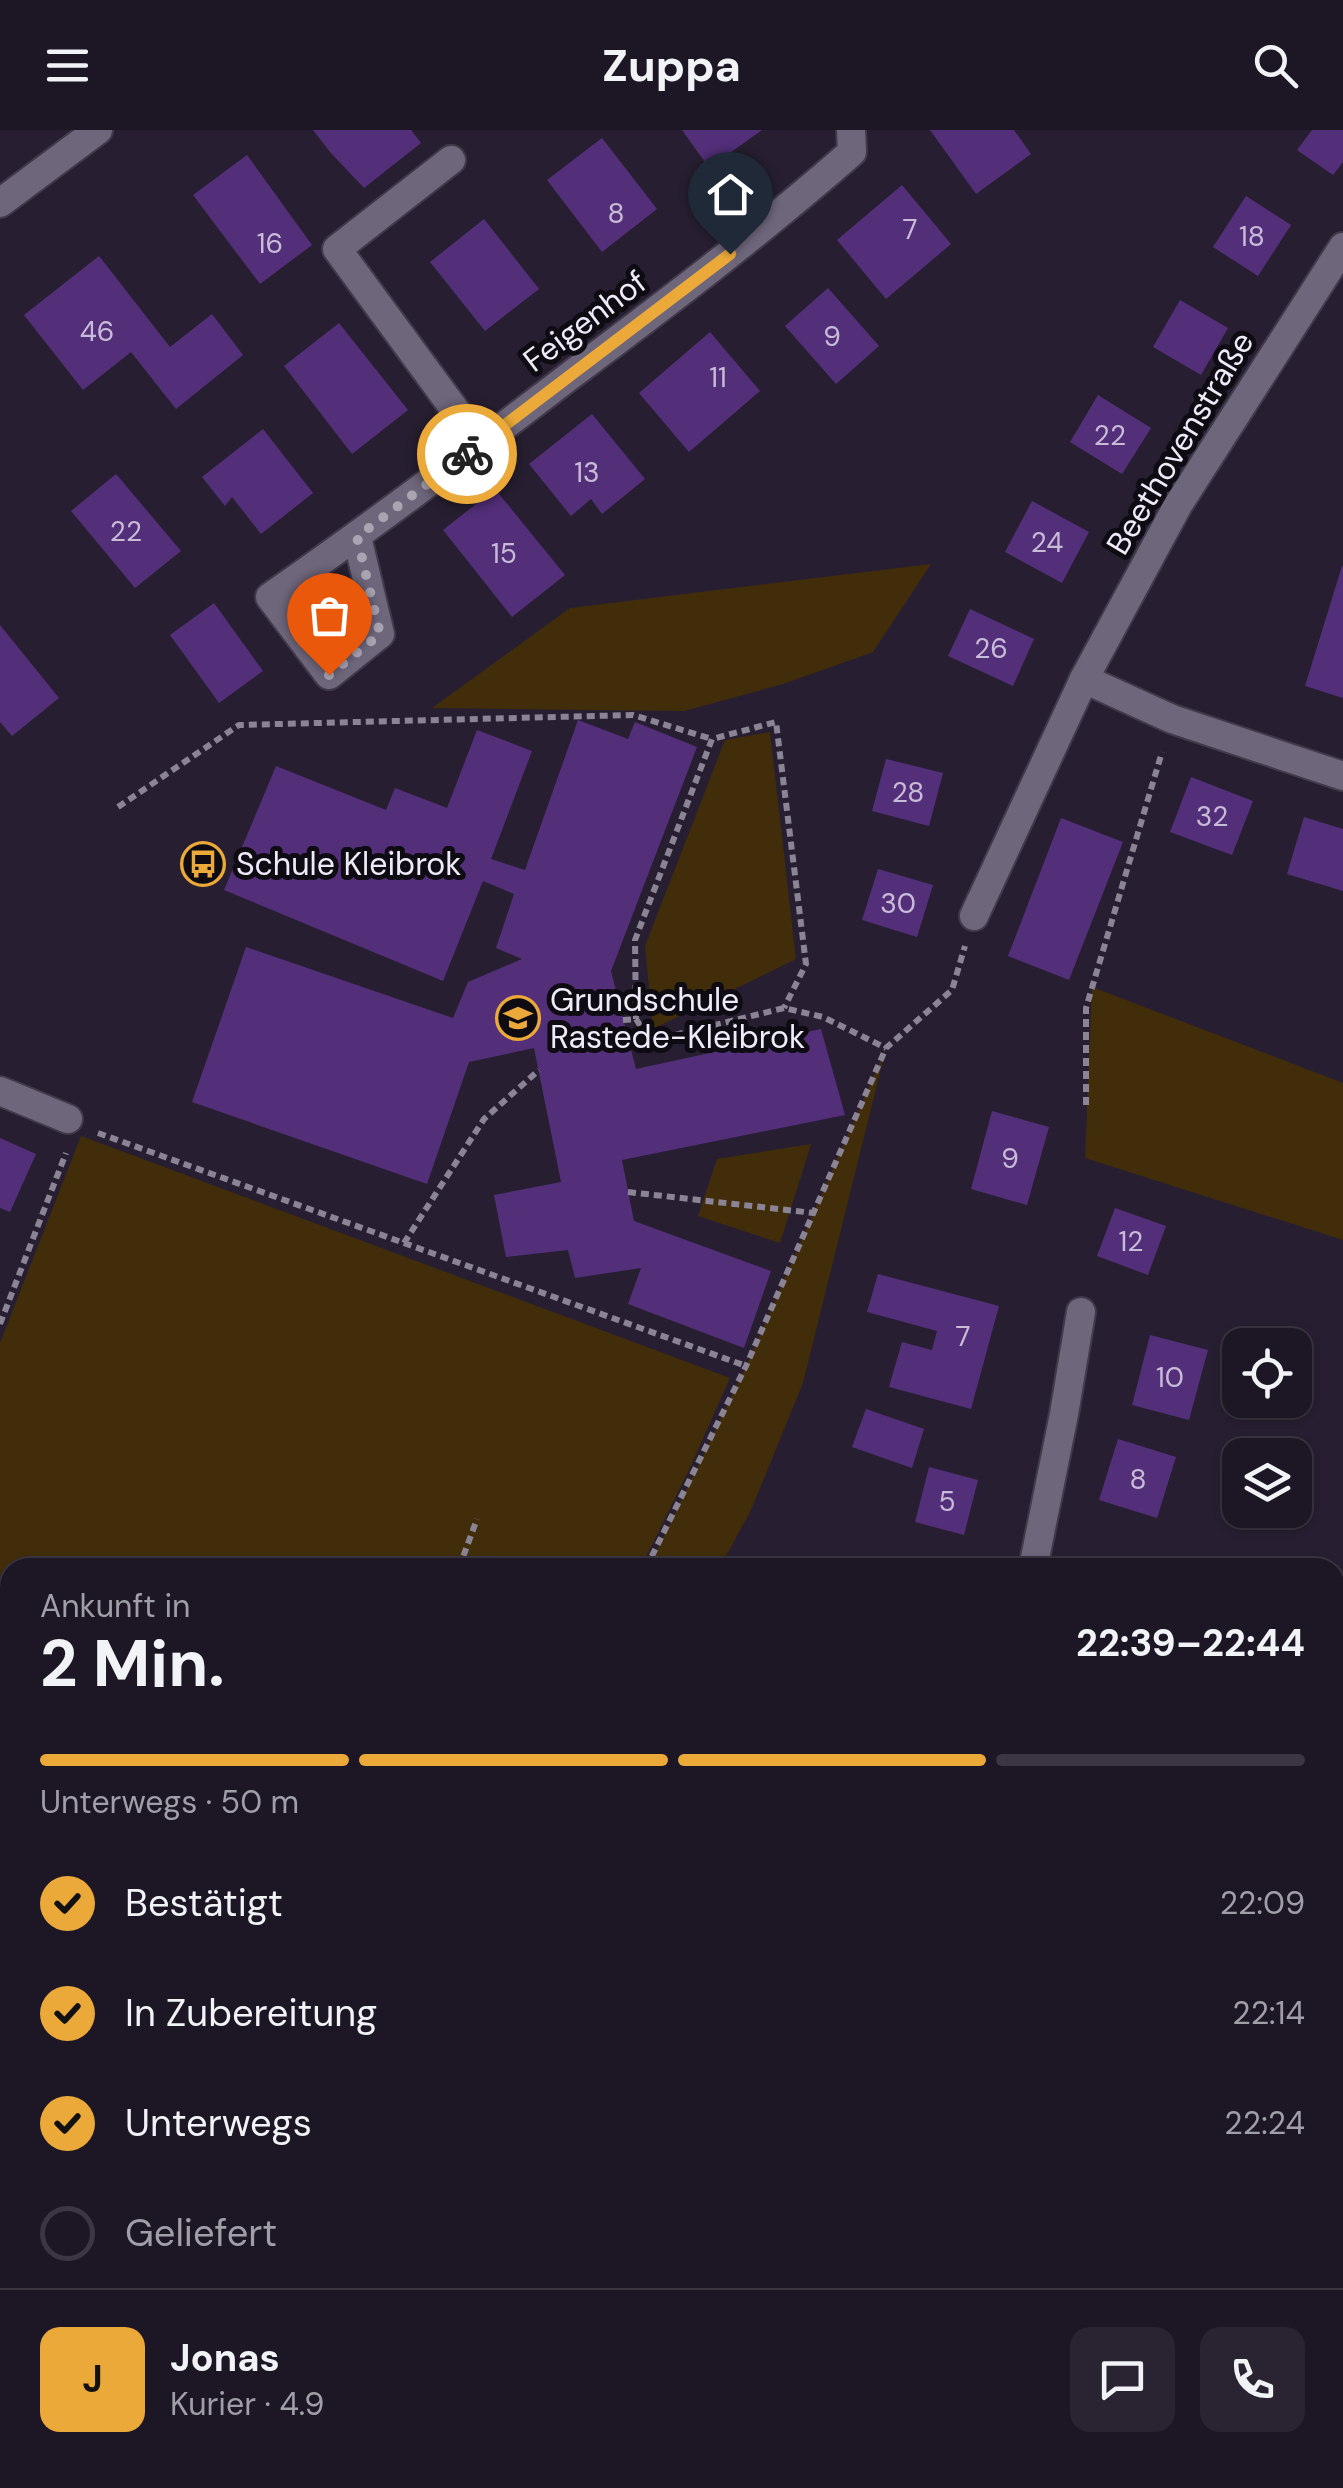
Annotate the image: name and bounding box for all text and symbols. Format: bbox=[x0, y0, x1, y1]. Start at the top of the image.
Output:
text: Zuppa bbox=[602, 36, 741, 95]
icon: menu bbox=[40, 38, 95, 93]
icon: search bbox=[1248, 38, 1303, 93]
pin bbox=[688, 152, 773, 255]
icon: home bbox=[703, 167, 758, 222]
house number: 8 bbox=[607, 195, 625, 232]
house number: 7 bbox=[903, 211, 917, 248]
house number: 18 bbox=[1239, 218, 1265, 255]
house number: 16 bbox=[257, 225, 283, 262]
street label: Feigenhof bbox=[515, 261, 655, 381]
house number: 46 bbox=[80, 313, 114, 350]
house number: 9 bbox=[823, 318, 841, 355]
street label: Beethovenstraße bbox=[1097, 324, 1263, 562]
house number: 11 bbox=[709, 359, 727, 396]
courier bbox=[417, 404, 517, 504]
house number: 22 bbox=[1094, 417, 1126, 454]
icon: bike bbox=[440, 427, 495, 482]
house number: 13 bbox=[574, 454, 600, 491]
house number: 22 bbox=[110, 513, 142, 550]
house number: 24 bbox=[1031, 524, 1063, 561]
house number: 15 bbox=[491, 535, 517, 572]
pin bbox=[287, 573, 372, 676]
icon: bag bbox=[302, 588, 357, 643]
house number: 26 bbox=[974, 630, 1008, 667]
house number: 28 bbox=[892, 774, 924, 811]
house number: 32 bbox=[1196, 798, 1228, 835]
bus stop icon: Schule Kleibrok bbox=[180, 841, 226, 887]
place label: Schule Kleibrok bbox=[236, 843, 461, 885]
house number: 30 bbox=[880, 885, 916, 922]
place label: Grundschule Rastede-Kleibrok bbox=[550, 979, 805, 1058]
school or university icon: Grundschule Rastede-Kleibrok bbox=[495, 995, 541, 1041]
house number: 9 bbox=[1001, 1140, 1019, 1177]
house number: 12 bbox=[1119, 1223, 1143, 1260]
house number: 7 bbox=[956, 1318, 970, 1355]
map controls bbox=[1222, 1328, 1312, 1528]
button: locate bbox=[1222, 1328, 1312, 1418]
house number: 10 bbox=[1156, 1359, 1184, 1396]
button: layers bbox=[1222, 1438, 1312, 1528]
house number: 8 bbox=[1129, 1461, 1147, 1498]
house number: 5 bbox=[938, 1483, 956, 1520]
text: Ankunft in bbox=[40, 1585, 190, 1627]
text: 22:39–22:44 bbox=[1076, 1618, 1305, 1668]
text: 2 Min. bbox=[40, 1622, 225, 1706]
text: Unterwegs · 50 m bbox=[40, 1781, 299, 1823]
icon: check bbox=[40, 1876, 95, 1931]
text: Bestätigt bbox=[125, 1878, 283, 1928]
text: 22:09 bbox=[1220, 1882, 1305, 1924]
icon: check bbox=[40, 1986, 95, 2041]
text: In Zubereitung bbox=[125, 1988, 377, 2038]
text: 22:14 bbox=[1232, 1992, 1305, 2034]
icon: check bbox=[40, 2096, 95, 2151]
text: Unterwegs bbox=[125, 2098, 312, 2148]
text: 22:24 bbox=[1224, 2102, 1305, 2144]
text: Geliefert bbox=[125, 2208, 277, 2258]
button: chat bbox=[1070, 2327, 1175, 2432]
button: phone bbox=[1200, 2327, 1305, 2432]
text: Jonas bbox=[170, 2333, 280, 2383]
text: J bbox=[82, 2354, 103, 2404]
text: Kurier · 4.9 bbox=[170, 2383, 324, 2425]

